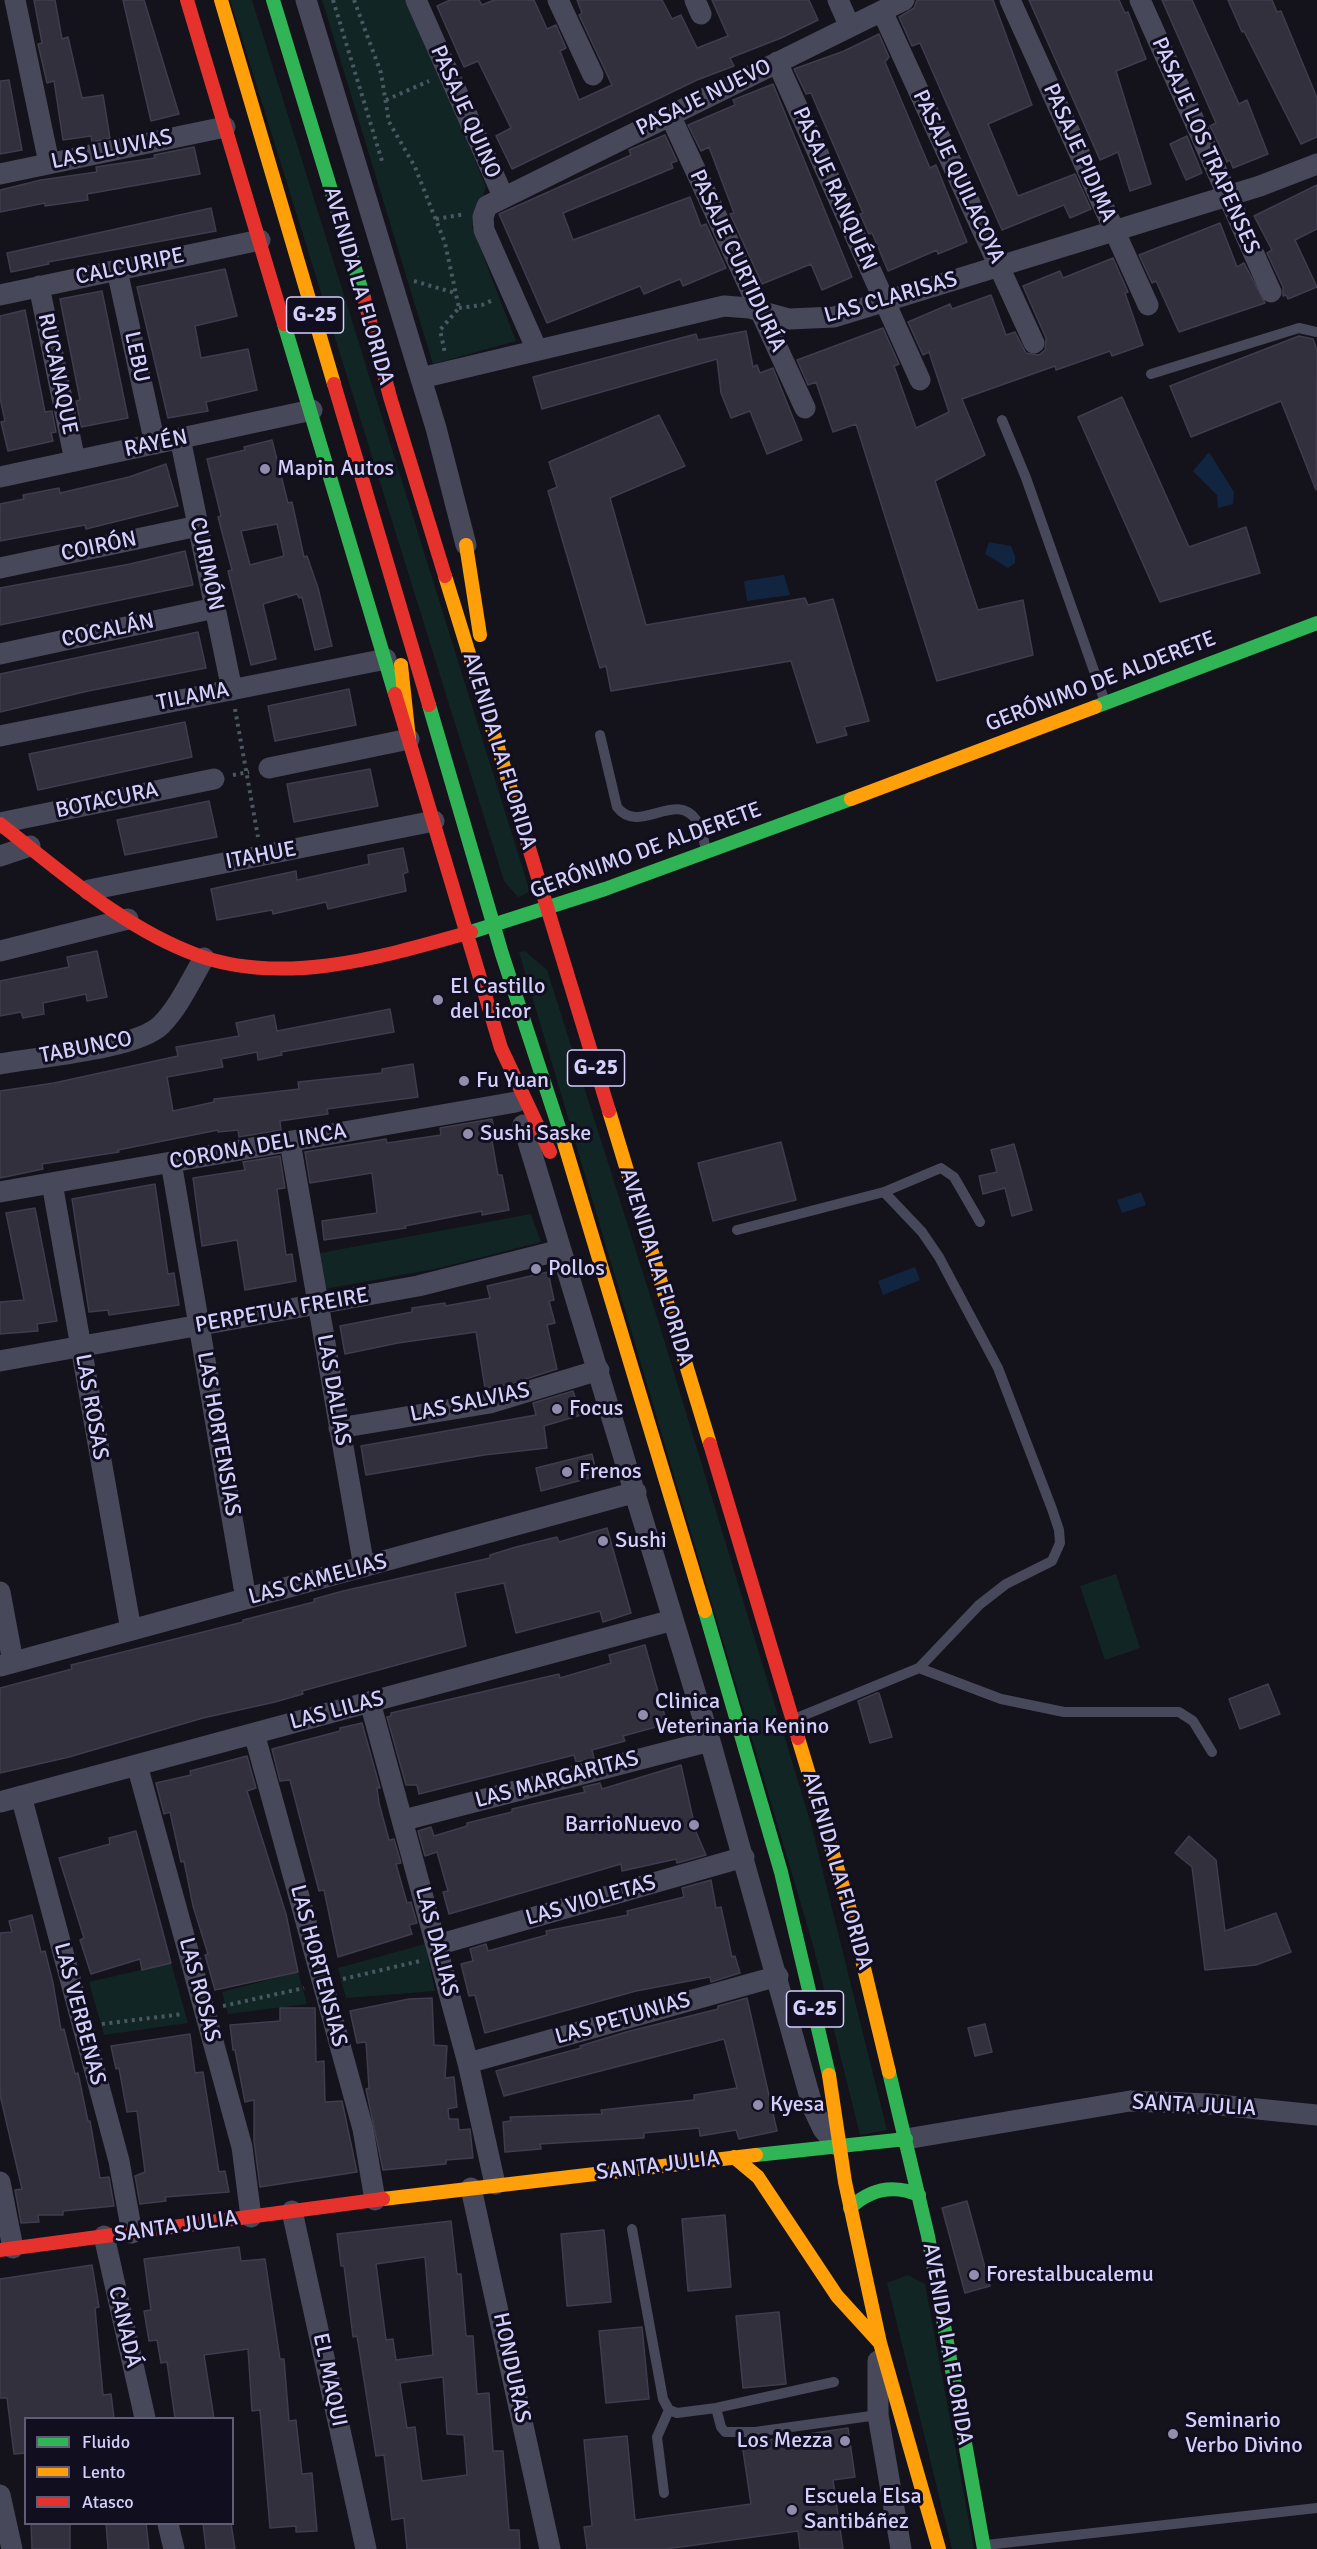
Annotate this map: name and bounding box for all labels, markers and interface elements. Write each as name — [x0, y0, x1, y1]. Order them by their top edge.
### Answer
street label: PASAJE LOS TRAPENSES — [1145, 33, 1265, 259]
street label: PASAJE QUINO — [424, 41, 506, 183]
street label: PASAJE NUEVO — [632, 54, 776, 142]
street label: PASAJE PIDIMA — [1037, 80, 1121, 226]
street label: PASAJE QUILACOYA — [906, 86, 1010, 268]
street label: PASAJE RANQUÉN — [786, 103, 882, 275]
street label: LAS LLUVIAS — [49, 124, 175, 176]
street label: PASAJE CURTIDURÍA — [683, 166, 791, 356]
street label: AVENIDA LA FLORIDA — [317, 184, 399, 388]
street label: CALCURIPE — [73, 243, 187, 291]
street label: LAS CLARISAS — [821, 266, 961, 330]
road number: G-25 — [286, 297, 344, 333]
street label: RUCANAQUE — [31, 311, 83, 437]
street label: LEBU — [118, 329, 154, 385]
street label: RAYÉN — [122, 424, 190, 464]
place label: Mapin Autos — [277, 456, 394, 482]
marker: Mapin Autos — [258, 462, 272, 476]
street label: CURIMÓN — [183, 515, 229, 613]
street label: COIRÓN — [59, 526, 139, 568]
street label: COCALÁN — [59, 608, 157, 654]
street label: GERÓNIMO DE ALDERETE — [982, 626, 1220, 738]
street label: AVENIDA LA FLORIDA — [456, 649, 542, 853]
street label: TILAMA — [155, 677, 231, 717]
street label: BOTACURA — [53, 777, 161, 825]
street label: GERÓNIMO DE ALDERETE — [527, 797, 765, 905]
street label: ITAHUE — [223, 836, 299, 876]
place label: El Castillo del Licor — [450, 974, 545, 1026]
marker: El Castillo del Licor — [431, 993, 445, 1007]
street label: TABUNCO — [38, 1026, 134, 1070]
road number: G-25 — [568, 1050, 624, 1086]
place label: Fu Yuan — [476, 1068, 549, 1094]
marker: Fu Yuan — [457, 1074, 471, 1088]
street label: CORONA DEL INCA — [167, 1118, 349, 1176]
place label: Sushi Saske — [480, 1121, 591, 1147]
marker: Sushi Saske — [461, 1127, 475, 1141]
street label: AVENIDA LA FLORIDA — [613, 1165, 699, 1369]
place label: Pollos — [548, 1256, 605, 1282]
marker: Pollos — [529, 1262, 543, 1276]
street label: PERPETUA FREIRE — [193, 1283, 371, 1339]
street label: LAS DALIAS — [310, 1332, 356, 1448]
street label: LAS HORTENSIAS — [191, 1350, 245, 1518]
street label: LAS ROSAS — [69, 1352, 113, 1462]
street label: LAS SALVIAS — [408, 1377, 532, 1429]
place label: Focus — [569, 1396, 623, 1422]
marker: Focus — [550, 1402, 564, 1416]
place label: Frenos — [579, 1459, 642, 1485]
marker: Frenos — [560, 1465, 574, 1479]
place label: Sushi — [615, 1528, 667, 1554]
marker: Sushi — [596, 1534, 610, 1548]
street label: LAS CAMELIAS — [246, 1549, 390, 1611]
street label: LAS LILAS — [287, 1686, 387, 1736]
place label: Clinica Veterinaria Kenino — [655, 1689, 829, 1741]
marker: Clinica Veterinaria Kenino — [636, 1708, 650, 1722]
street label: LAS MARGARITAS — [472, 1745, 642, 1815]
street label: AVENIDA LA FLORIDA — [796, 1769, 878, 1973]
place label: BarrioNuevo — [565, 1812, 682, 1838]
marker: BarrioNuevo — [687, 1818, 701, 1832]
street label: LAS VIOLETAS — [523, 1870, 659, 1932]
street label: LAS HORTENSIAS — [284, 1882, 352, 2050]
street label: LAS DALIAS — [409, 1884, 463, 2000]
street label: LAS ROSAS — [172, 1935, 226, 2045]
street label: LAS VERBENAS — [47, 1940, 111, 2088]
street label: LAS PETUNIAS — [552, 1987, 694, 2051]
road number: G-25 — [786, 1991, 844, 2027]
street label: SANTA JULIA — [1131, 2090, 1257, 2122]
place label: Kyesa — [770, 2092, 825, 2118]
marker: Kyesa — [751, 2098, 765, 2112]
street label: SANTA JULIA — [595, 2145, 721, 2187]
street label: SANTA JULIA — [113, 2205, 239, 2249]
street label: AVENIDA LA FLORIDA — [916, 2241, 978, 2447]
place label: Forestalbucalemu — [986, 2262, 1154, 2288]
marker: Forestalbucalemu — [967, 2268, 981, 2282]
street label: CANADÁ — [102, 2284, 146, 2370]
street label: HONDURAS — [486, 2310, 536, 2426]
street label: EL MAQUI — [306, 2331, 352, 2429]
place label: Seminario Verbo Divino — [1185, 2408, 1303, 2460]
legend — [24, 2417, 234, 2525]
marker: Seminario Verbo Divino — [1166, 2427, 1180, 2441]
place label: Los Mezza — [737, 2428, 833, 2454]
text: Fluido — [82, 2431, 130, 2453]
marker: Los Mezza — [838, 2434, 852, 2448]
text: Lento — [82, 2461, 125, 2483]
place label: Escuela Elsa Santibáñez — [804, 2484, 922, 2536]
text: Atasco — [82, 2491, 134, 2513]
marker: Escuela Elsa Santibáñez — [785, 2503, 799, 2517]

